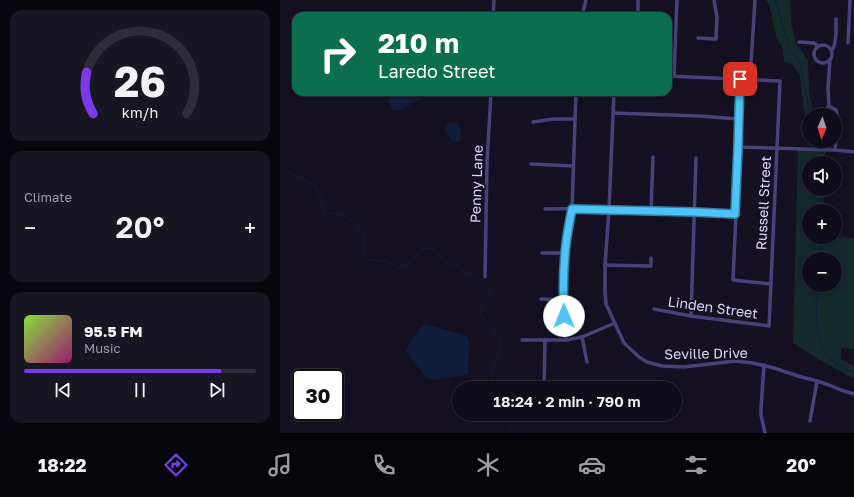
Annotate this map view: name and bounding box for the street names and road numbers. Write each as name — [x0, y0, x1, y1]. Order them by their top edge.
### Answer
street label: Penny Lane — [466, 145, 486, 223]
street label: Russell Street — [752, 155, 774, 251]
street label: Linden Street — [667, 292, 759, 322]
street label: Seville Drive — [664, 344, 748, 362]

